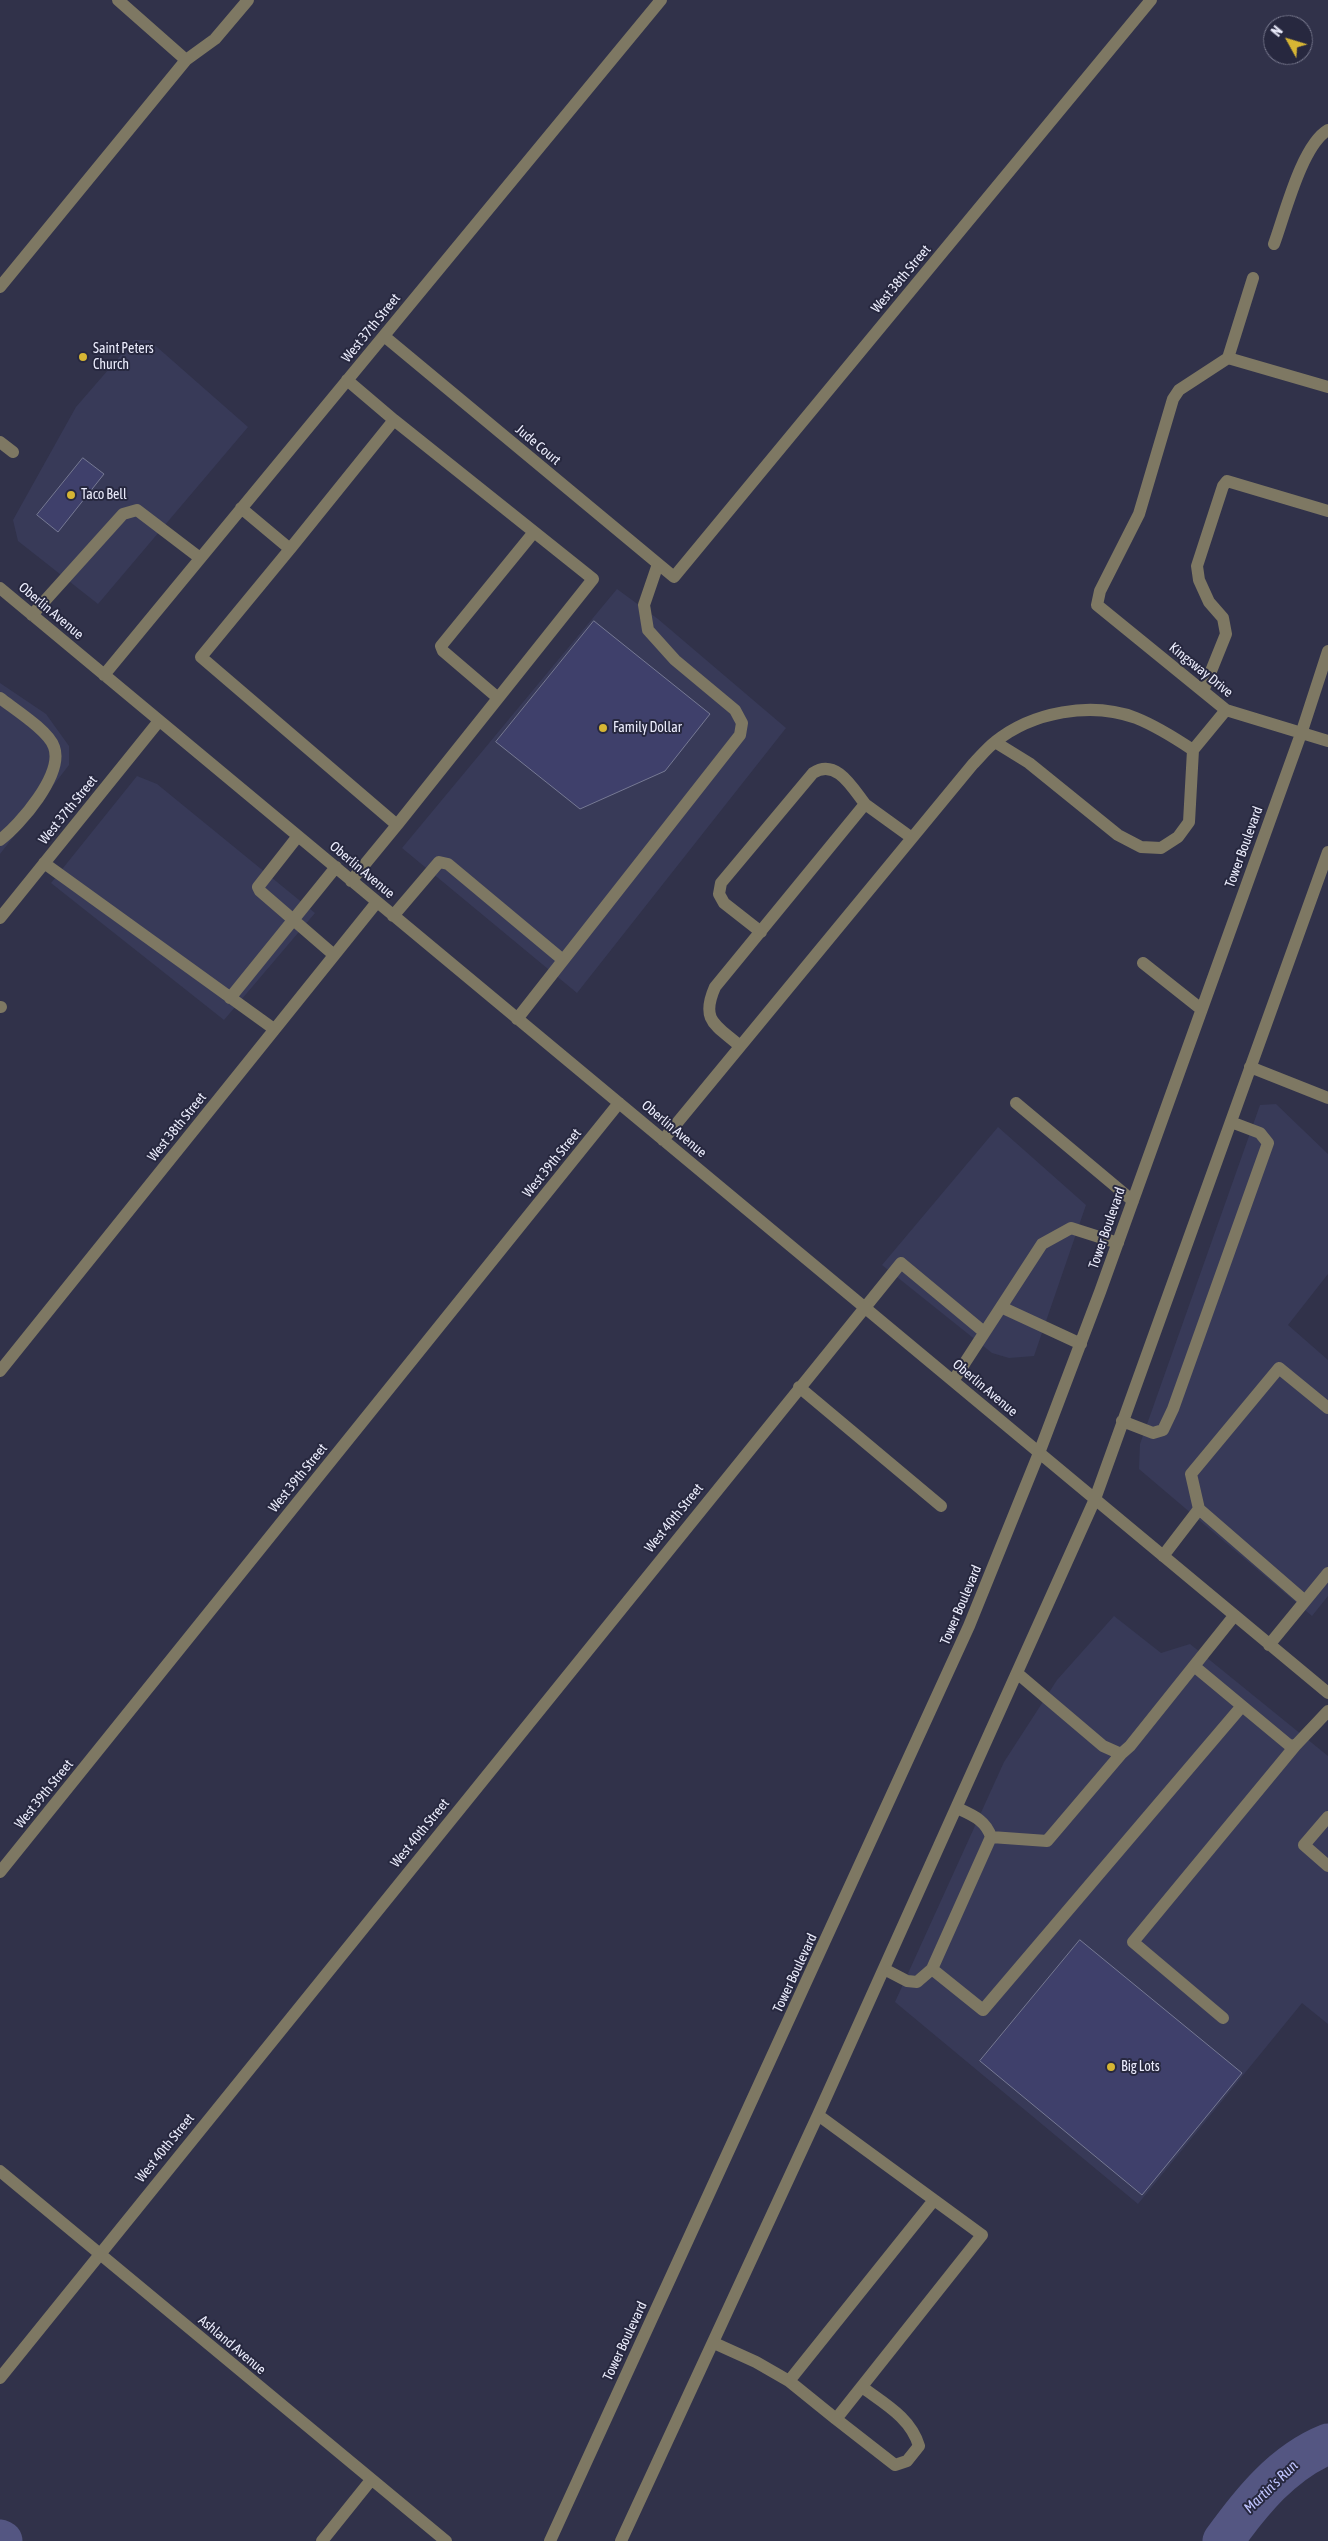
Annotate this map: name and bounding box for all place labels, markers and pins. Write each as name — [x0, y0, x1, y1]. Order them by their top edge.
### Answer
place label: Saint Peters Church — [93, 341, 154, 374]
marker: Saint Peters Church — [77, 351, 89, 363]
place label: Taco Bell — [81, 487, 127, 503]
marker: Taco Bell — [65, 489, 77, 501]
place label: Family Dollar — [613, 720, 682, 736]
marker: Family Dollar — [597, 722, 609, 734]
place label: Big Lots — [1121, 2059, 1160, 2075]
marker: Big Lots — [1105, 2061, 1117, 2073]

